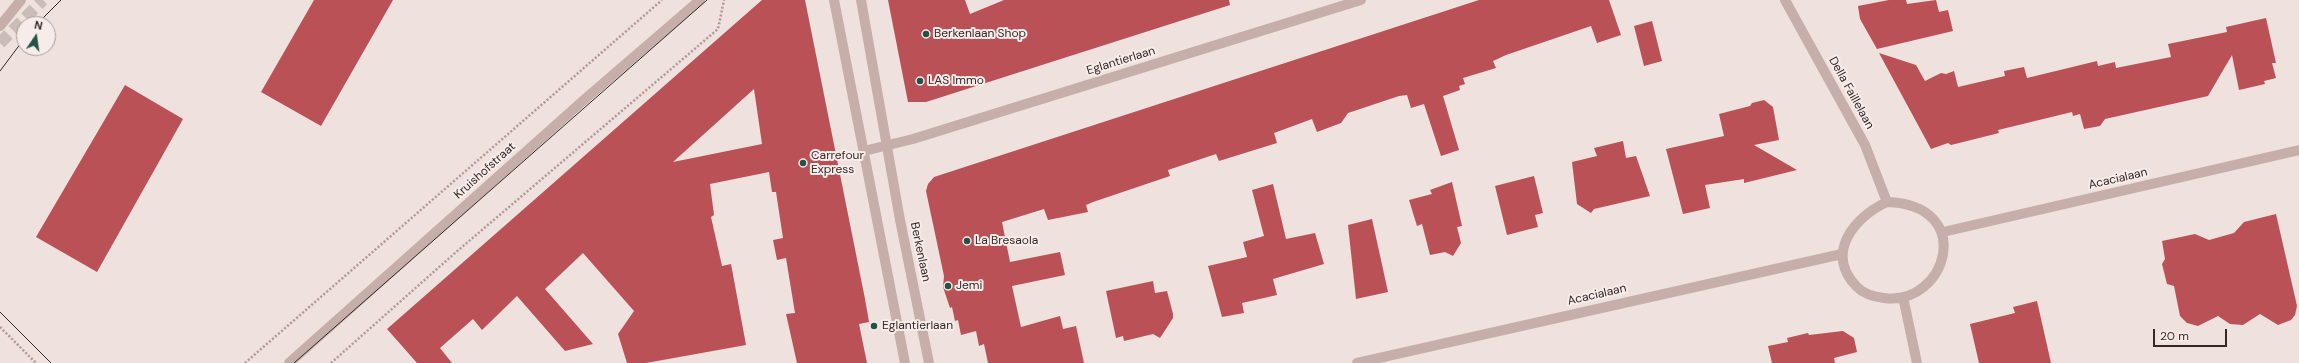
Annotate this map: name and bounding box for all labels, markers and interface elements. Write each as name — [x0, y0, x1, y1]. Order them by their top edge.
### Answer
north arrow — [16, 16, 56, 56]
text: N — [33, 18, 44, 33]
place label: Berkenlaan Shop — [934, 27, 1026, 41]
marker: Berkenlaan Shop — [921, 29, 931, 39]
street label: Eglantierlaan — [1085, 44, 1157, 78]
street label: Della Faillelaan — [1825, 54, 1877, 132]
place label: LAS Immo — [928, 74, 984, 88]
marker: LAS Immo — [915, 76, 925, 86]
street label: Kruishofstraat — [451, 140, 519, 202]
place label: Carrefour Express — [811, 149, 864, 177]
marker: Carrefour Express — [798, 158, 808, 168]
street label: Acacialaan — [2087, 165, 2149, 193]
street label: Berkenlaan — [907, 221, 933, 283]
place label: La Bresaola — [975, 234, 1038, 248]
marker: La Bresaola — [962, 236, 972, 246]
place label: Jemi — [956, 279, 982, 293]
marker: Jemi — [943, 281, 953, 291]
street label: Acacialaan — [1566, 281, 1628, 309]
place label: Eglantierlaan — [882, 319, 953, 333]
marker: Eglantierlaan — [869, 321, 879, 331]
scale bar — [2155, 321, 2229, 347]
text: 20 m — [2160, 328, 2189, 344]

